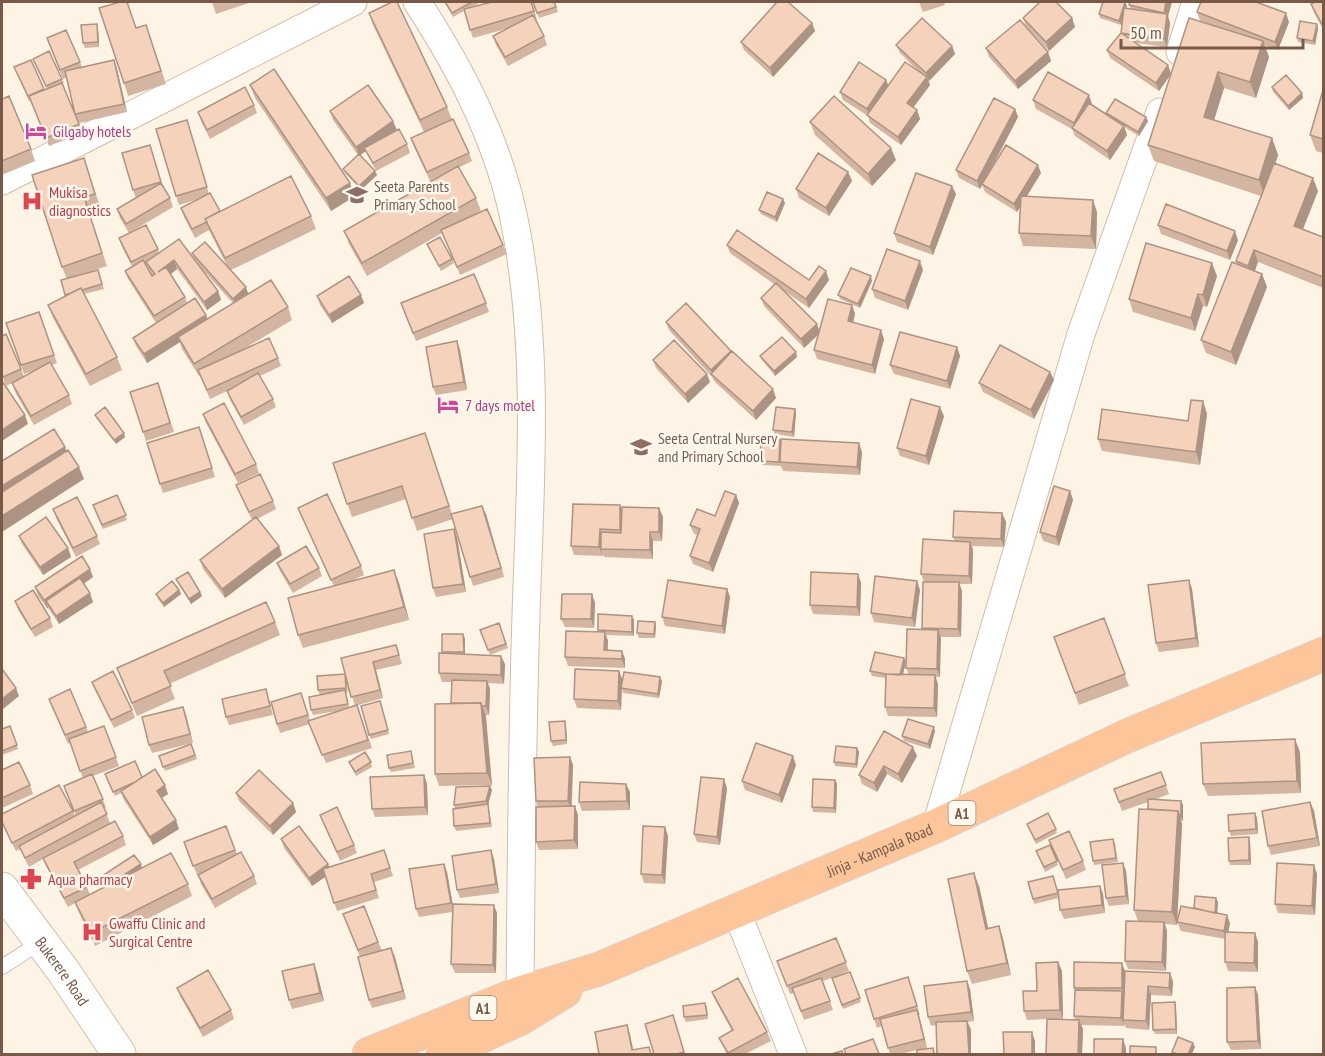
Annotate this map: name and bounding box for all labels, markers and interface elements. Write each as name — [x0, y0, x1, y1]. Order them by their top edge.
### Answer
scale bar — [1121, 12, 1302, 50]
text: 50 m — [1130, 21, 1162, 44]
hotel icon: Gilgaby hotels — [24, 119, 48, 143]
place label: Gilgaby hotels — [53, 121, 131, 141]
place label: Seeta Parents Primary School — [374, 176, 456, 214]
place label: Mukisa diagnostics — [49, 182, 111, 220]
school or university icon: Seeta Parents Primary School — [345, 183, 369, 207]
hospital icon: Mukisa diagnostics — [20, 189, 44, 213]
hotel icon: 7 days motel — [436, 393, 460, 417]
place label: 7 days motel — [465, 395, 535, 415]
place label: Seeta Central Nursery and Primary School — [658, 428, 777, 466]
school or university icon: Seeta Central Nursery and Primary School — [629, 435, 653, 459]
road number: A1 — [948, 801, 976, 825]
street label: Jinja - Kampala Road — [822, 819, 935, 882]
pharmacy icon: Aqua pharmacy — [19, 867, 43, 891]
place label: Aqua pharmacy — [48, 869, 132, 889]
place label: Gwaffu Clinic and Surgical Centre — [109, 913, 206, 951]
hospital icon: Gwaffu Clinic and Surgical Centre — [80, 920, 104, 944]
street label: Bukerere Road — [31, 933, 94, 1009]
road number: A1 — [470, 996, 496, 1020]

